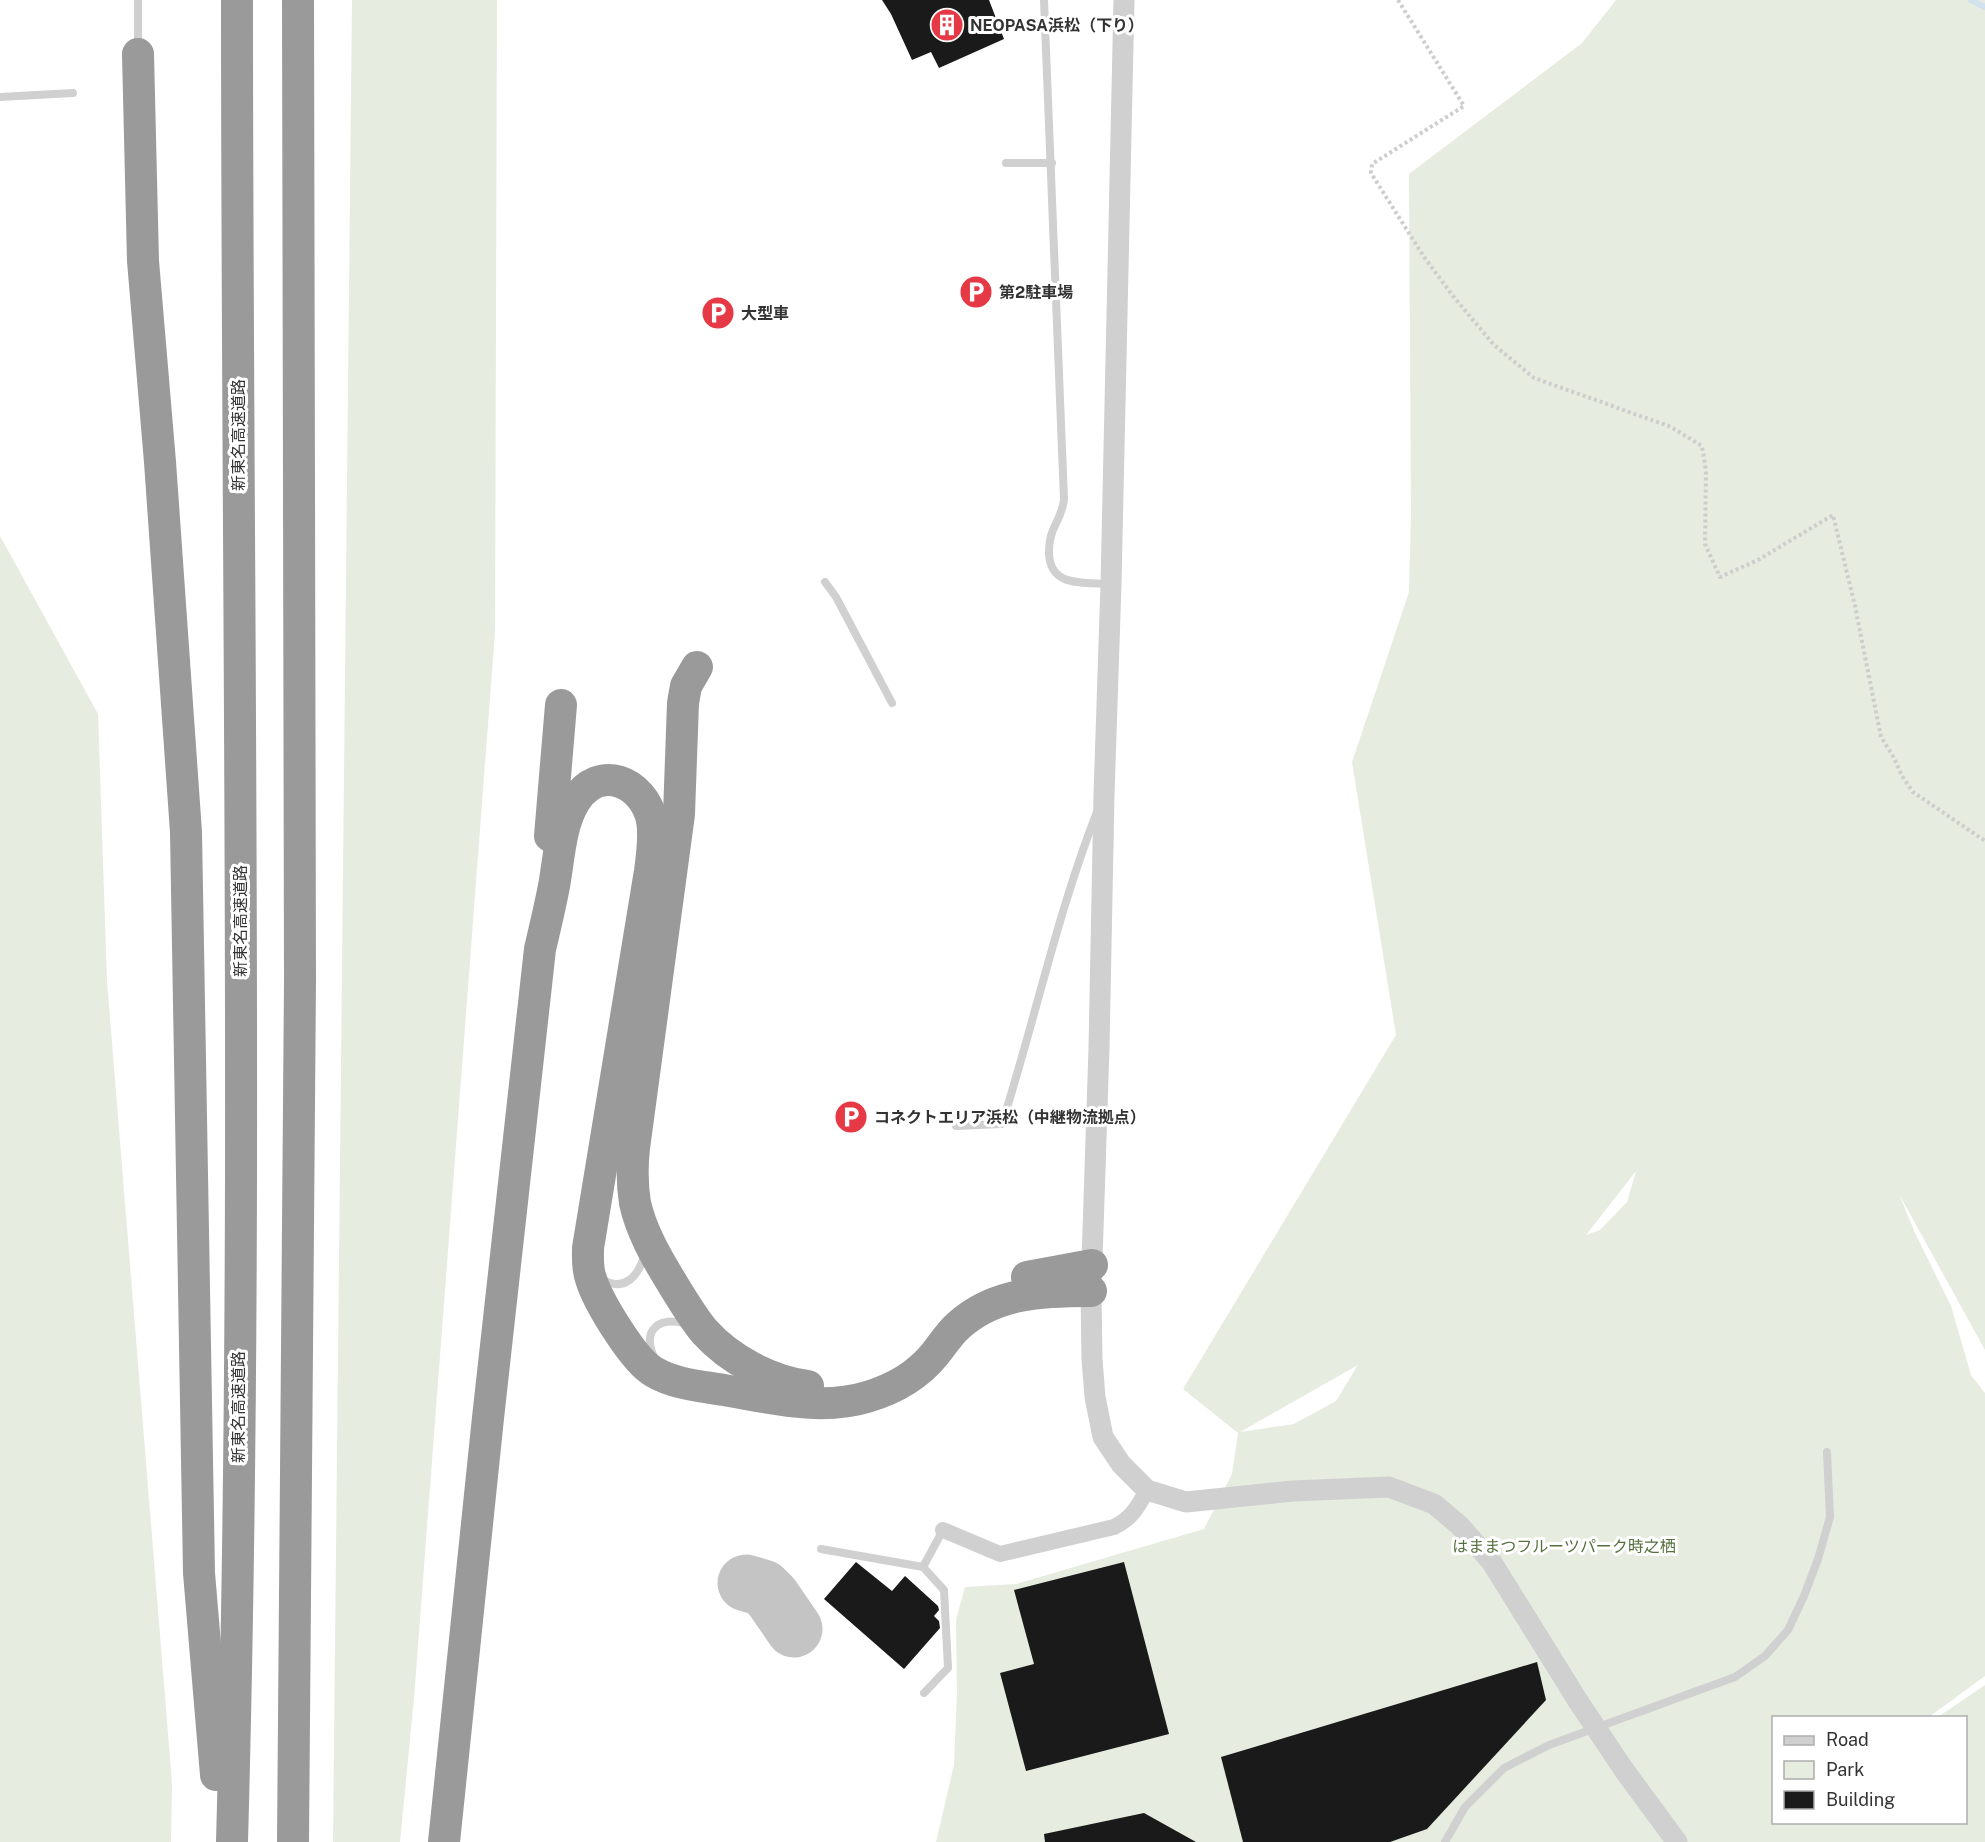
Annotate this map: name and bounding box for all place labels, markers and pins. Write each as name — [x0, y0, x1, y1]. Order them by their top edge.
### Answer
building icon: NEOPASA浜松（下り） — [929, 7, 965, 43]
place label: NEOPASA浜松（下り） — [970, 16, 1144, 35]
parking icon: 第2駐車場 — [958, 274, 994, 310]
place label: 第2駐車場 — [999, 283, 1073, 302]
parking icon: 大型車 — [700, 295, 736, 331]
place label: 大型車 — [741, 304, 789, 323]
parking icon: コネクトエリア浜松（中継物流拠点） — [833, 1099, 869, 1135]
place label: コネクトエリア浜松（中継物流拠点） — [874, 1108, 1146, 1127]

